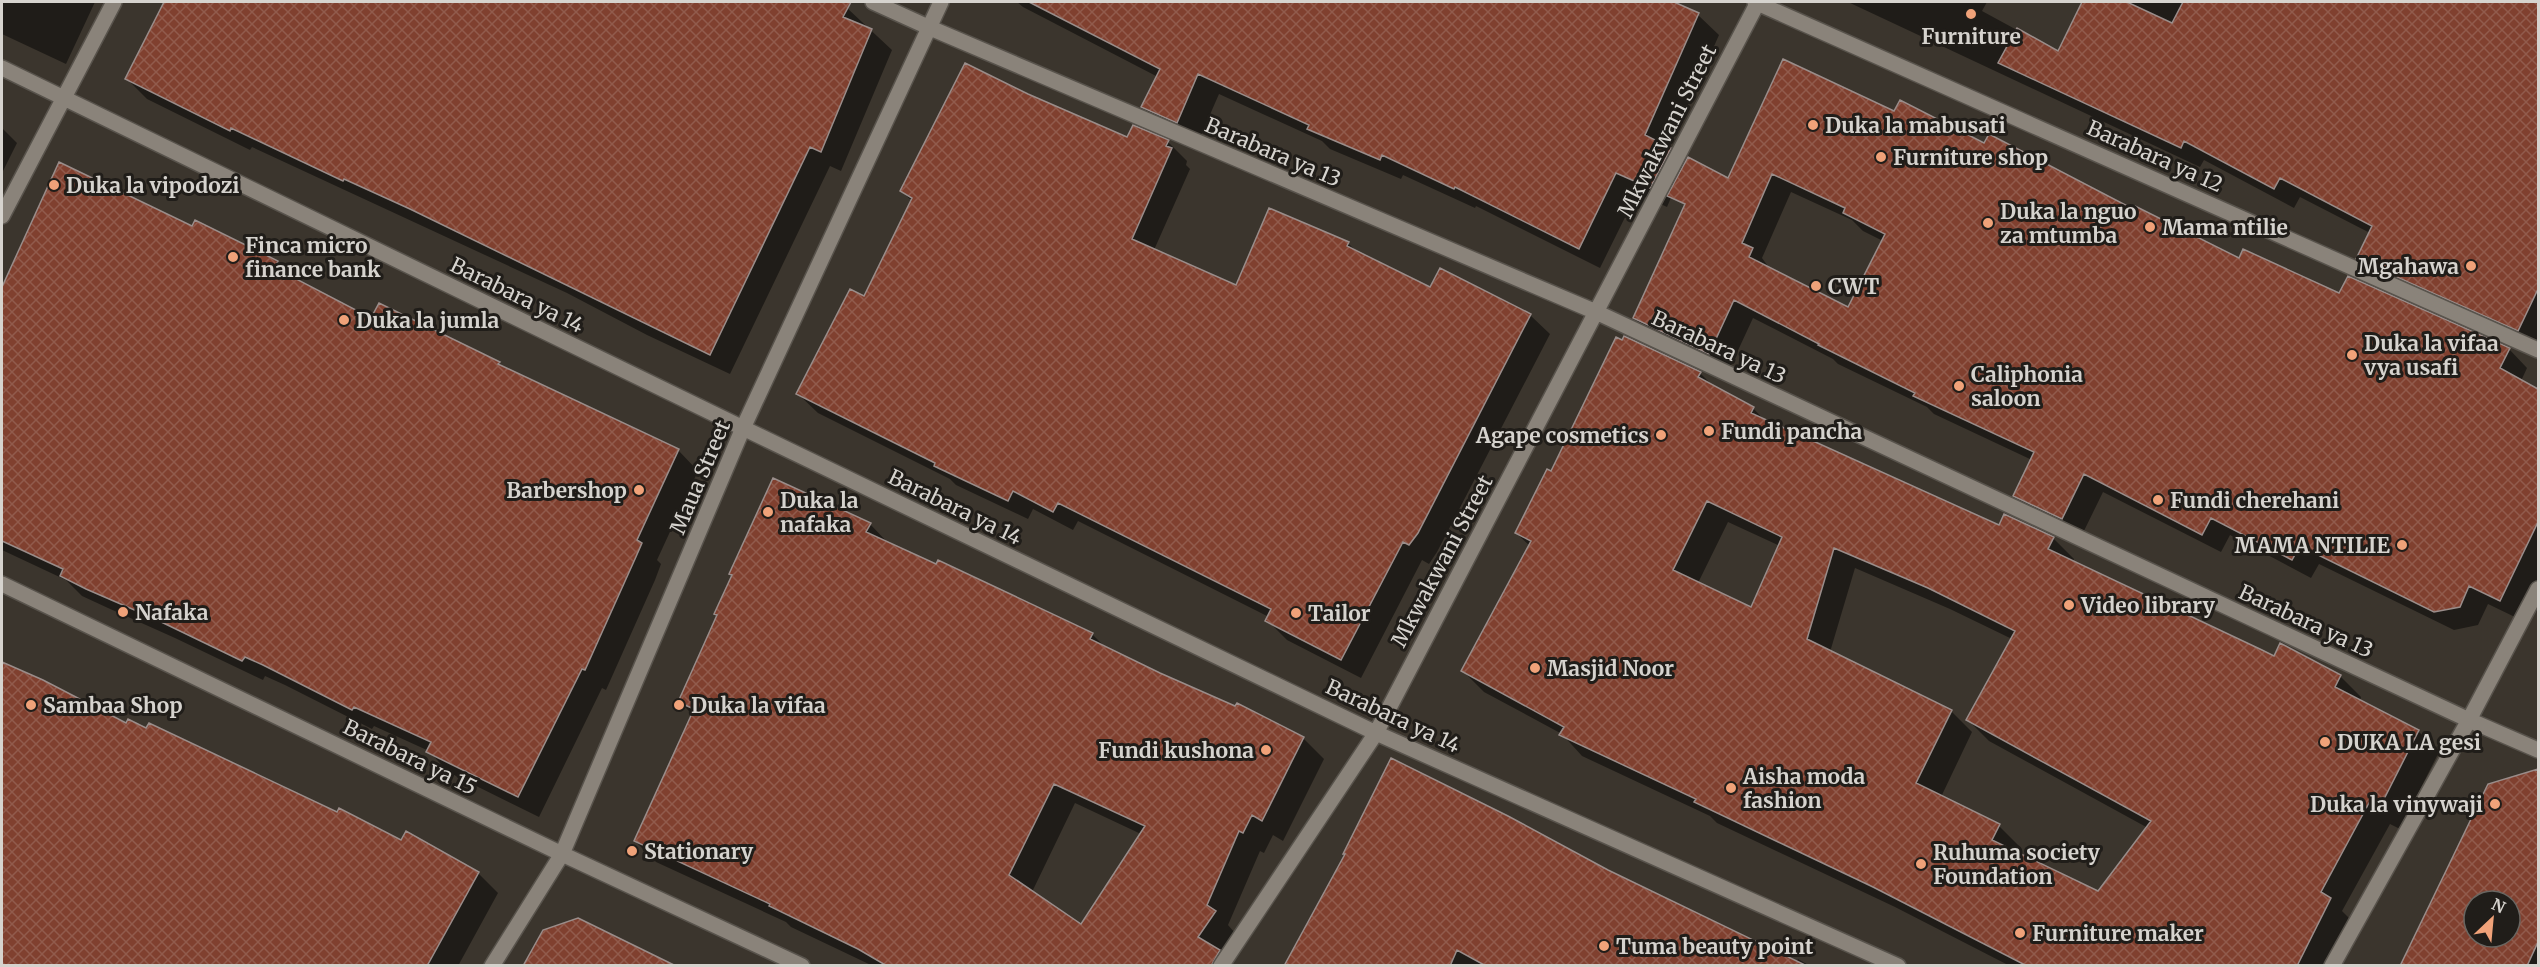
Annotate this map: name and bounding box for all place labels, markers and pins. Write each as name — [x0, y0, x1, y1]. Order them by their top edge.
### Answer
marker: Furniture — [1964, 7, 1978, 21]
place label: Furniture — [1921, 23, 2021, 50]
place label: Duka la mabusati — [1825, 112, 2006, 139]
marker: Duka la mabusati — [1806, 118, 1820, 132]
place label: Furniture shop — [1893, 144, 2048, 171]
marker: Furniture shop — [1874, 150, 1888, 164]
place label: Duka la vipodozi — [66, 172, 239, 199]
marker: Duka la vipodozi — [47, 178, 61, 192]
place label: Duka la nguo za mtumba — [2000, 198, 2137, 249]
place label: Mama ntilie — [2162, 214, 2288, 241]
marker: Duka la nguo za mtumba — [1981, 216, 1995, 230]
marker: Mama ntilie — [2143, 220, 2157, 234]
place label: Finca micro finance bank — [245, 232, 381, 283]
marker: Finca micro finance bank — [226, 250, 240, 264]
place label: Mgahawa — [2358, 253, 2459, 280]
marker: Mgahawa — [2464, 259, 2478, 273]
place label: CWT — [1828, 273, 1879, 300]
marker: CWT — [1809, 279, 1823, 293]
place label: Duka la jumla — [356, 307, 500, 334]
marker: Duka la jumla — [337, 313, 351, 327]
place label: Duka la vifaa vya usafi — [2363, 330, 2499, 381]
marker: Duka la vifaa vya usafi — [2345, 348, 2359, 362]
place label: Caliphonia saloon — [1971, 361, 2083, 412]
marker: Caliphonia saloon — [1952, 379, 1966, 393]
place label: Fundi pancha — [1721, 418, 1863, 445]
place label: Agape cosmetics — [1475, 422, 1649, 449]
marker: Fundi pancha — [1702, 424, 1716, 438]
marker: Agape cosmetics — [1654, 428, 1668, 442]
place label: Barbershop — [506, 477, 627, 504]
marker: Barbershop — [632, 483, 646, 497]
place label: Duka la nafaka — [780, 487, 859, 538]
place label: Fundi cherehani — [2170, 487, 2339, 514]
marker: Fundi cherehani — [2151, 493, 2165, 507]
marker: Duka la nafaka — [761, 505, 775, 519]
place label: MAMA NTILIE — [2235, 532, 2390, 559]
marker: MAMA NTILIE — [2395, 538, 2409, 552]
place label: Video library — [2080, 592, 2216, 619]
marker: Video library — [2062, 598, 2076, 612]
place label: Nafaka — [135, 599, 209, 626]
place label: Tailor — [1308, 600, 1371, 627]
marker: Nafaka — [116, 605, 130, 619]
marker: Tailor — [1289, 606, 1303, 620]
place label: Masjid Noor — [1547, 655, 1674, 682]
marker: Masjid Noor — [1528, 661, 1542, 675]
place label: Sambaa Shop — [43, 692, 183, 719]
place label: Duka la vifaa — [691, 692, 826, 719]
marker: Sambaa Shop — [24, 698, 38, 712]
marker: Duka la vifaa — [672, 698, 686, 712]
place label: DUKA LA gesi — [2337, 729, 2481, 756]
marker: DUKA LA gesi — [2318, 735, 2332, 749]
place label: Fundi kushona — [1098, 737, 1254, 764]
marker: Fundi kushona — [1259, 743, 1273, 757]
place label: Aisha moda fashion — [1742, 763, 1866, 814]
marker: Aisha moda fashion — [1724, 781, 1738, 795]
place label: Duka la vinywaji — [2310, 791, 2483, 818]
marker: Duka la vinywaji — [2488, 797, 2502, 811]
place label: Stationary — [644, 838, 754, 865]
place label: Ruhuma society Foundation — [1933, 839, 2101, 890]
marker: Stationary — [625, 844, 639, 858]
marker: Ruhuma society Foundation — [1914, 857, 1928, 871]
place label: Furniture maker — [2032, 920, 2204, 947]
marker: Furniture maker — [2013, 926, 2027, 940]
place label: Tuma beauty point — [1616, 933, 1814, 960]
marker: Tuma beauty point — [1597, 939, 1611, 953]

